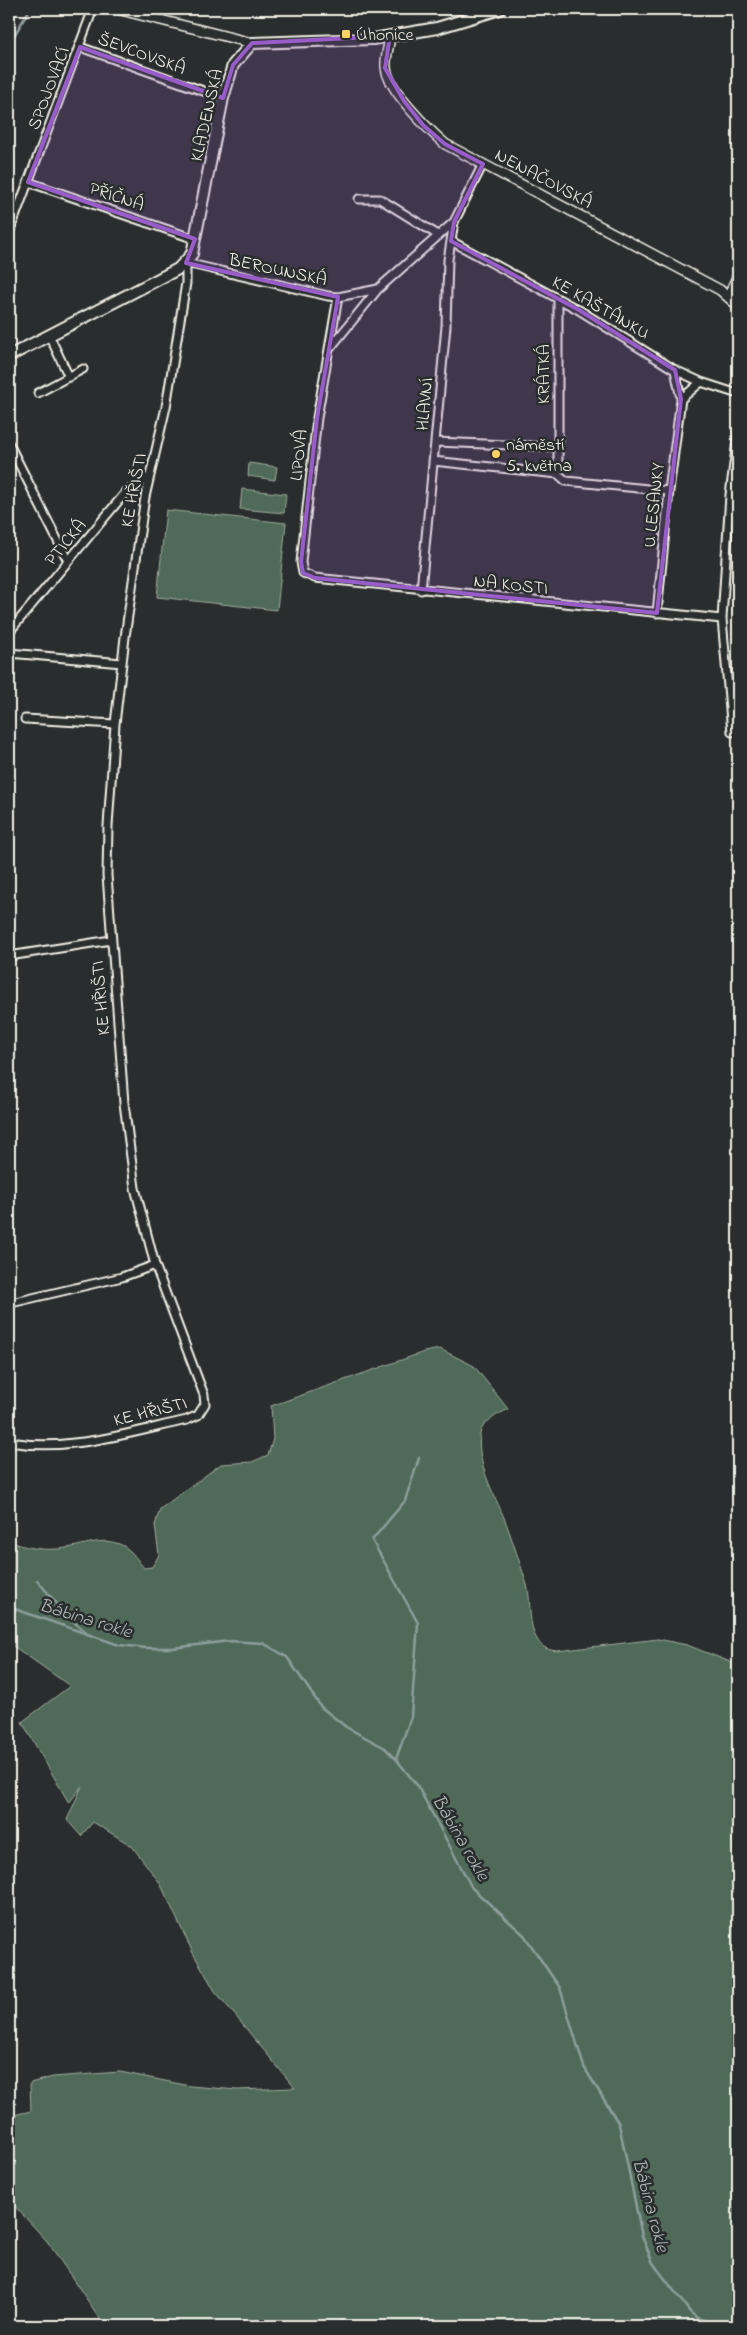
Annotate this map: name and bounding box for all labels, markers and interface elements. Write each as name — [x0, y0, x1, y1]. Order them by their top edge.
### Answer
place label: Úhonice — [356, 23, 414, 49]
street label: ŠEVCOVSKÁ — [94, 27, 189, 83]
marker: Úhonice — [340, 28, 352, 40]
street label: SPOJOVACÍ — [22, 43, 78, 134]
street label: KLADENSKÁ — [185, 67, 231, 164]
street label: NENAČOVSKÁ — [490, 143, 597, 216]
street label: PŘÍČNÁ — [85, 176, 147, 219]
street label: BEROUNSKÁ — [225, 248, 329, 294]
street label: KE KAŠTÁNKU — [546, 270, 654, 347]
street label: KRÁTKÁ — [532, 344, 558, 404]
street label: HLAVNÍ — [411, 377, 441, 432]
street label: LIPOVÁ — [284, 428, 316, 482]
place label: náměstí 5. května — [506, 433, 572, 480]
marker: náměstí 5. května — [490, 448, 502, 460]
street label: KE HŘIŠTI — [115, 451, 155, 530]
street label: U LESANKY — [638, 461, 672, 549]
street label: PTICKÁ — [39, 514, 94, 572]
street label: NA KOSTI — [472, 569, 549, 603]
street label: KE HŘIŠTI — [86, 959, 118, 1036]
street label: KE HŘIŠTI — [111, 1391, 190, 1435]
water label: Bábina rokle — [36, 1593, 136, 1647]
water label: Bábina rokle — [424, 1790, 496, 1888]
water label: Bábina rokle — [624, 2156, 675, 2257]

